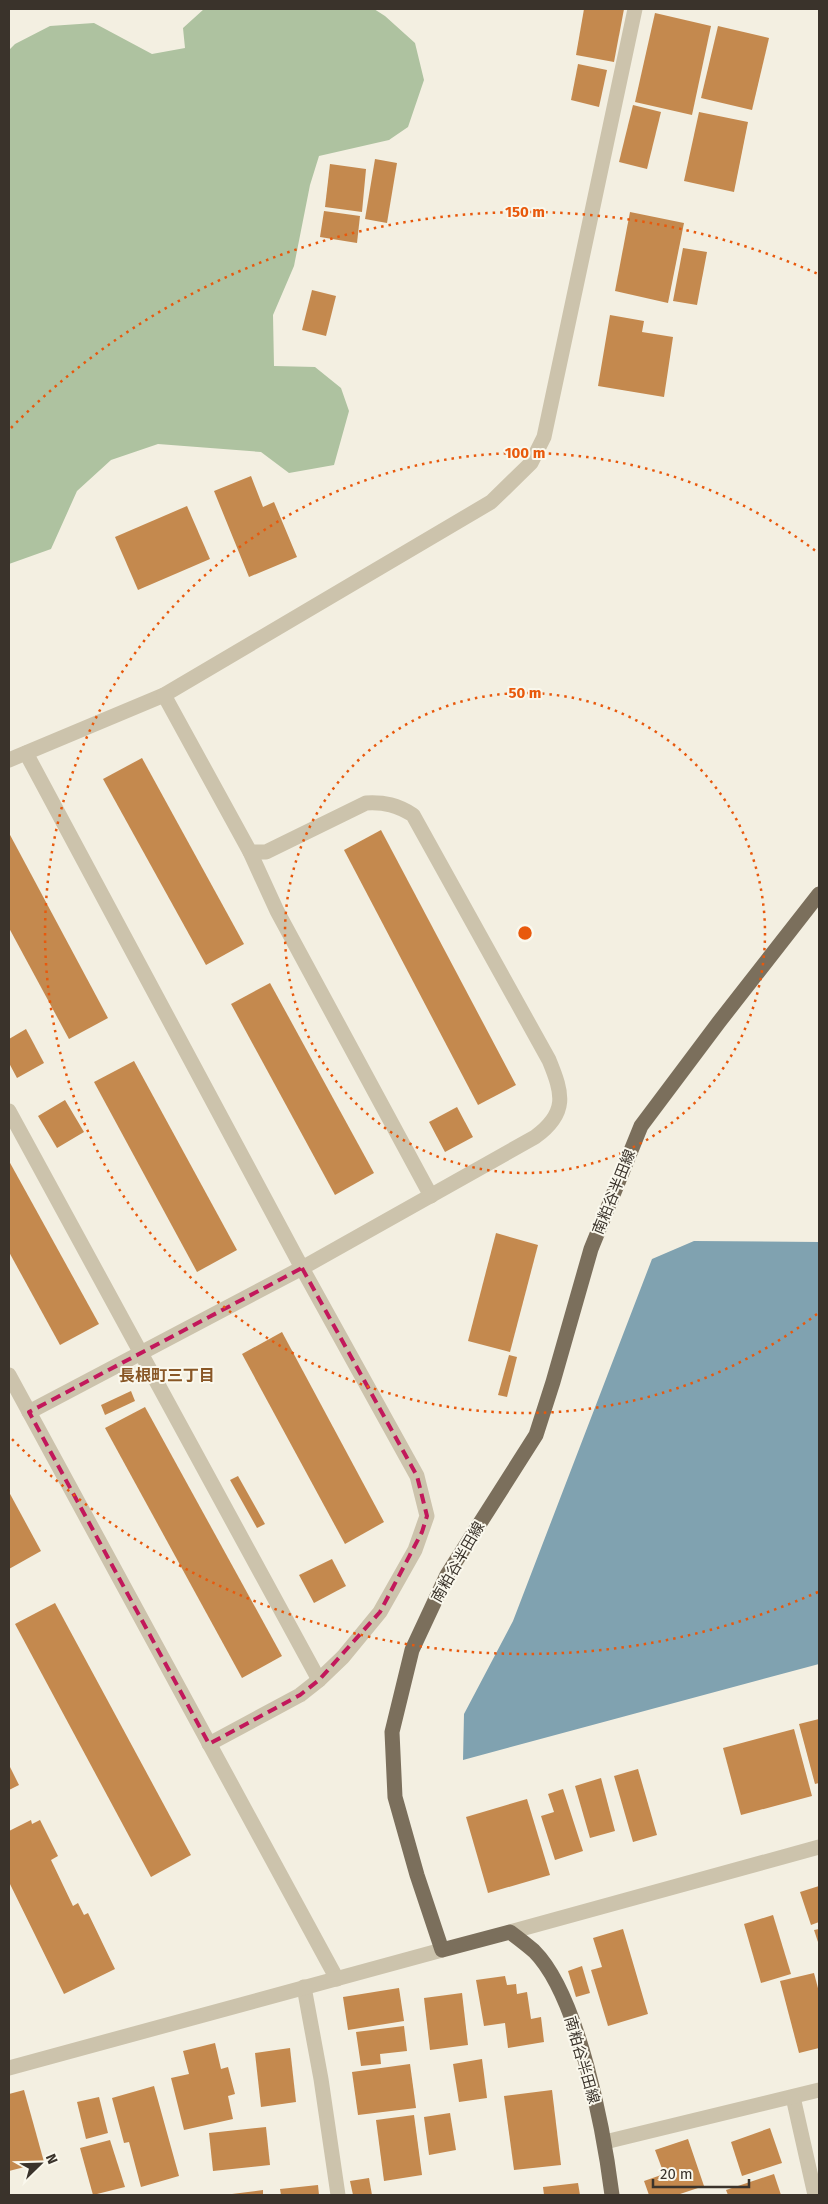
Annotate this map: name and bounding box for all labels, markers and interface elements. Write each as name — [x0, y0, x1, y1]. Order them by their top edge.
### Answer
text: 150 m — [505, 203, 545, 221]
text: 100 m — [505, 444, 545, 462]
text: 50 m — [508, 684, 542, 702]
centre of rings — [516, 924, 534, 942]
street label: 南粕谷半田線 — [589, 1147, 639, 1237]
district label: 長根町三丁目 — [119, 1366, 215, 1385]
street label: 南粕谷半田線 — [428, 1519, 488, 1605]
street label: 南粕谷半田線 — [561, 2014, 603, 2106]
north arrow — [15, 2139, 65, 2189]
text: N — [42, 2152, 61, 2167]
scale bar — [653, 2156, 749, 2188]
text: 20 m — [660, 2165, 693, 2183]

